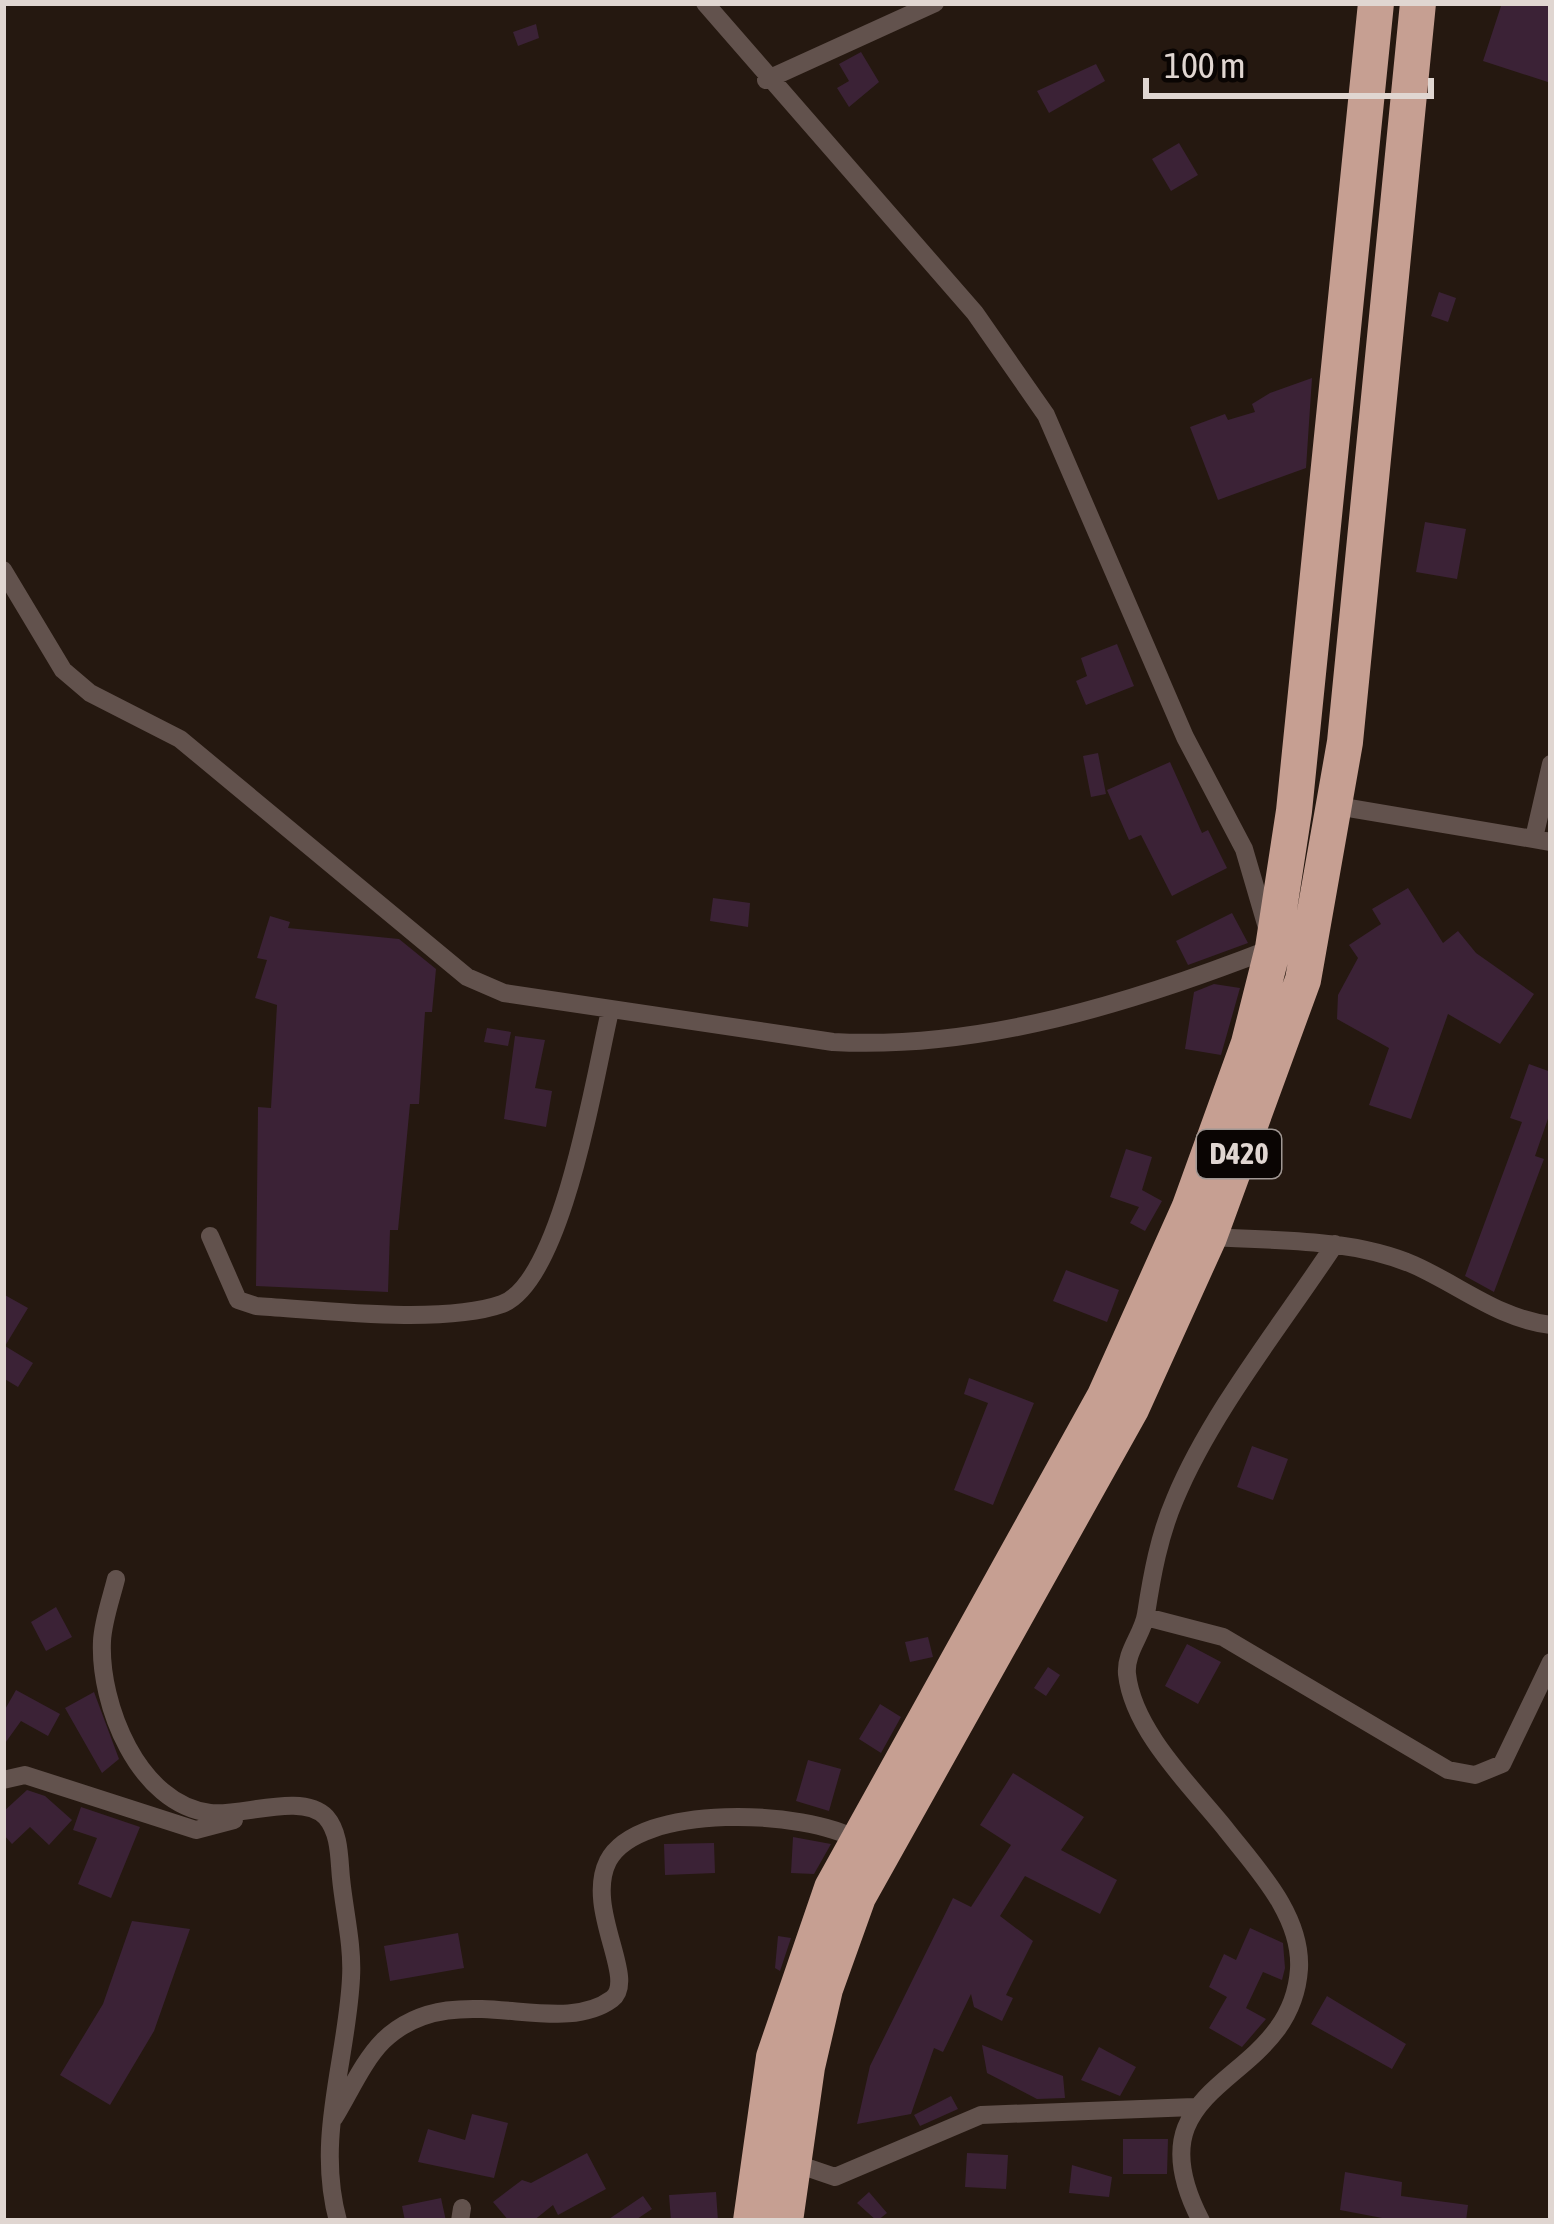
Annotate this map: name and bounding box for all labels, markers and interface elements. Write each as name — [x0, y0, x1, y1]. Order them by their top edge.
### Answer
scale bar — [1146, 24, 1431, 98]
text: 100 m — [1164, 44, 1246, 86]
road number: D420 — [1197, 1130, 1281, 1178]

